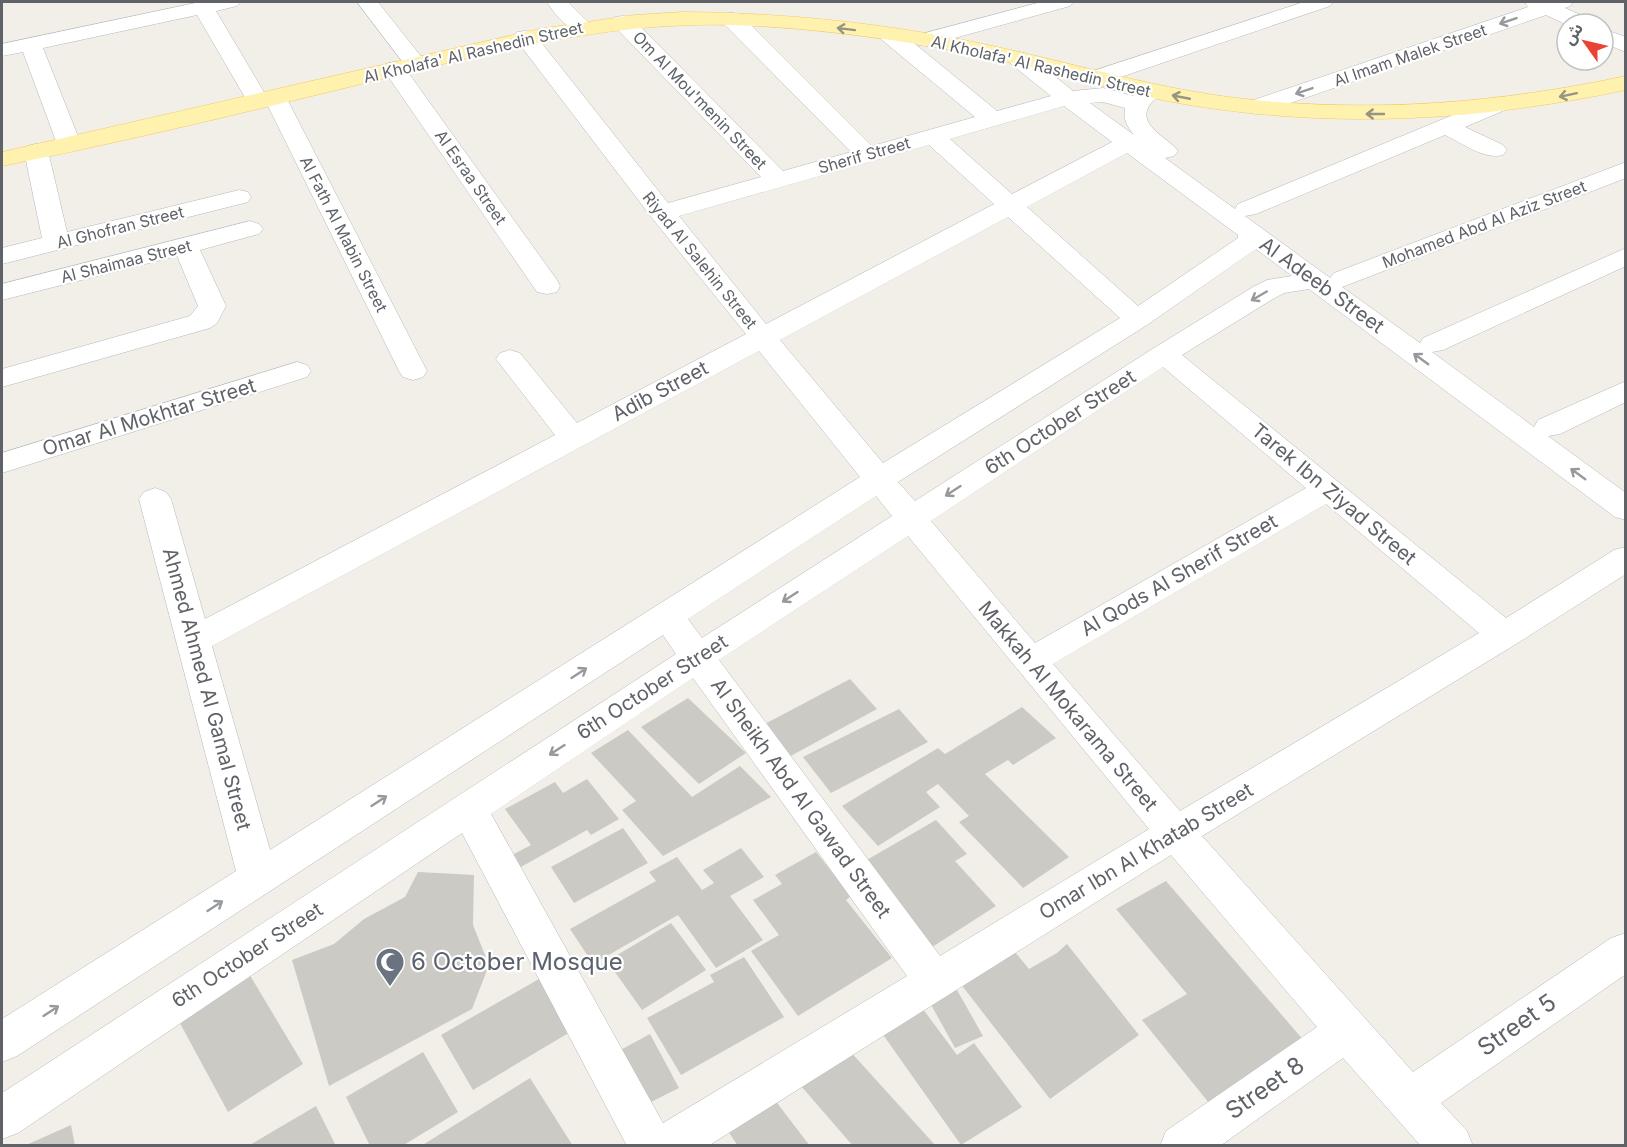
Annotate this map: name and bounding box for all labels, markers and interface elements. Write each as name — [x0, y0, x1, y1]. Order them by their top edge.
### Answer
north arrow — [1555, 12, 1615, 72]
one-way arrow — [1499, 16, 1518, 27]
street label: Al Kholafa' Al Rashedin Street — [361, 17, 585, 87]
street label: Al Imam Malek Street — [1331, 19, 1489, 91]
text: ش — [1558, 19, 1587, 48]
one-way arrow — [836, 24, 856, 35]
street label: Om Al Mou'menin Street — [629, 27, 771, 173]
street label: Al Kholafa' Al Rashedin Street — [929, 31, 1153, 101]
one-way arrow — [1295, 86, 1314, 97]
one-way arrow — [1559, 90, 1579, 101]
one-way arrow — [1171, 91, 1191, 102]
one-way arrow — [1365, 108, 1385, 120]
street label: Al Esraa Street — [431, 126, 511, 228]
street label: Sherif Street — [816, 132, 912, 178]
street label: Al Fath Al Mabin Street — [296, 153, 392, 315]
street label: Mohamed Abd Al Aziz Street — [1379, 176, 1589, 272]
street label: Riyad Al Salehin Street — [639, 187, 761, 333]
street label: Al Ghofran Street — [54, 202, 186, 252]
street label: Al Adeeb Street — [1255, 232, 1389, 338]
street label: Al Shaimaa Street — [59, 235, 193, 287]
one-way arrow — [1251, 290, 1268, 302]
one-way arrow — [1414, 352, 1430, 365]
street label: Adib Street — [608, 355, 712, 426]
street label: 6th October Street — [980, 364, 1140, 480]
street label: Omar Al Mokhtar Street — [39, 373, 259, 461]
street label: Tarek Ibn Ziyad Street — [1247, 418, 1421, 570]
one-way arrow — [1571, 468, 1587, 481]
one-way arrow — [945, 484, 962, 497]
street label: Al Qods Al Sherif Street — [1077, 509, 1282, 641]
street label: Ahmed Ahmed Al Gamal Street — [158, 545, 256, 833]
one-way arrow — [782, 591, 799, 603]
street label: Makkah Al Mokarama Street — [973, 596, 1163, 816]
street label: 6th October Street — [572, 629, 732, 745]
one-way arrow — [570, 666, 587, 678]
street label: Al Sheikh Abd Al Gawad Street — [706, 674, 896, 923]
one-way arrow — [549, 744, 565, 756]
street label: Omar Ibn Al Khatab Street — [1035, 777, 1258, 924]
one-way arrow — [371, 795, 387, 807]
street label: 6th October Street — [167, 897, 327, 1013]
one-way arrow — [206, 899, 223, 911]
mosque icon: 6 October Mosque — [374, 946, 406, 988]
place label: 6 October Mosque — [411, 947, 623, 976]
street label: Street 5 — [1472, 987, 1562, 1062]
one-way arrow — [42, 1005, 59, 1017]
street label: Street 8 — [1220, 1050, 1310, 1125]

